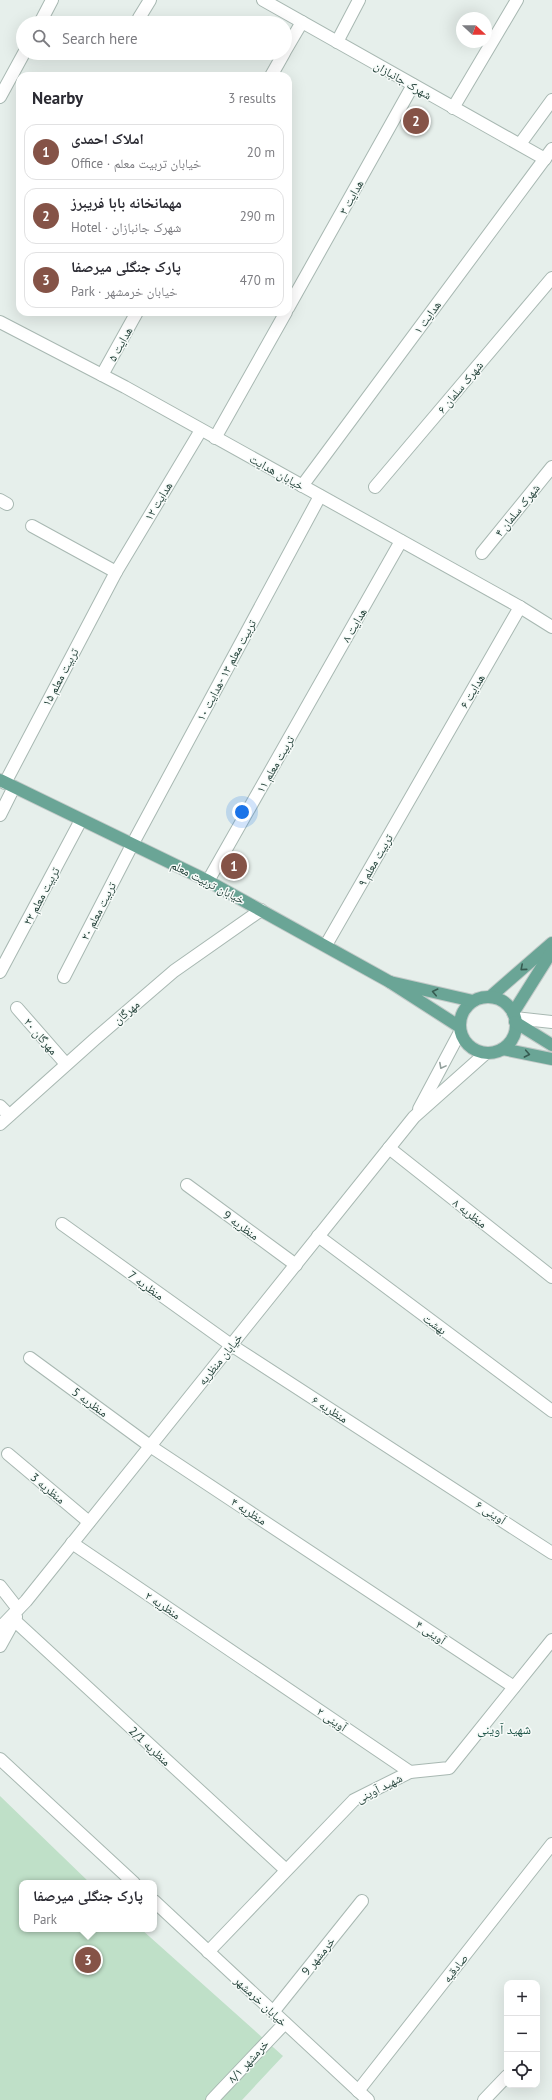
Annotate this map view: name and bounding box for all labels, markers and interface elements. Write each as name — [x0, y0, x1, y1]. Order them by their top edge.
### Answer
north arrow — [456, 12, 492, 48]
search box — [16, 16, 292, 60]
icon: search — [30, 27, 52, 49]
text: Search here — [62, 29, 138, 48]
street label: شهرک جانبازان — [371, 57, 435, 103]
text: Nearby — [32, 87, 83, 109]
text: 3 results — [228, 90, 276, 107]
pin: 2 — [403, 106, 429, 136]
text: املاک احمدی — [71, 129, 144, 148]
text: 1 — [42, 144, 50, 161]
text: 20 m — [247, 144, 275, 161]
text: Office · خیابان تربیت معلم — [71, 155, 201, 172]
street label: هدایت ۳ — [335, 177, 367, 217]
text: مهمانخانه بابا فریبرز — [71, 193, 182, 212]
text: 2 — [42, 208, 50, 225]
text: 290 m — [240, 208, 275, 225]
text: Hotel · شهرک جانبازان — [71, 219, 181, 236]
text: پارک جنگلی میرصفا — [71, 257, 181, 276]
text: 3 — [42, 272, 50, 289]
text: 470 m — [240, 272, 275, 289]
text: Park · خیابان خرمشهر — [71, 283, 177, 300]
street label: هدایت ۱ — [410, 298, 444, 337]
street label: هدایت ۵ — [104, 324, 136, 364]
street label: شهرک سلمان ۶ — [434, 358, 486, 416]
street label: خیابان هدایت — [247, 451, 307, 494]
street label: هدایت ۱۲ — [141, 479, 176, 523]
street label: شهرک سلمان ۴ — [491, 480, 543, 539]
street label: هدایت ۸ — [338, 605, 370, 645]
street label: تربیت معلم ۱۳ -هدایت ۱۰ — [193, 616, 260, 724]
street label: تربیت معلم ۱۵ — [39, 645, 83, 709]
street label: هدایت ۶ — [456, 671, 488, 711]
street label: تربیت معلم ۱۱ — [253, 732, 298, 796]
your location — [232, 802, 252, 822]
street label: تربیت معلم ۹ — [354, 831, 397, 889]
pin: 1 — [221, 851, 247, 881]
street label: خیابان تربیت معلم — [168, 857, 248, 908]
street label: تربیت معلم ۲۲ — [20, 864, 64, 928]
street label: تربیت معلم ۲۰ — [77, 879, 120, 943]
one-way arrow — [520, 964, 527, 971]
one-way arrow — [432, 989, 438, 997]
street label: مهرگان — [110, 997, 142, 1027]
street label: مهرگان ۲۰ — [21, 1014, 61, 1058]
one-way arrow — [524, 1049, 530, 1058]
one-way arrow — [439, 1062, 446, 1069]
street label: منظریه ۸ — [450, 1195, 490, 1231]
street label: منظریه 9 — [220, 1207, 262, 1243]
street label: منظریه 7 — [125, 1267, 167, 1303]
street label: بهشت — [420, 1310, 450, 1338]
street label: خیابان منظریه — [195, 1330, 246, 1388]
street label: منظریه 5 — [69, 1384, 111, 1420]
street label: منظریه ۶ — [309, 1392, 351, 1426]
street label: منظریه 3 — [27, 1469, 68, 1507]
street label: منظریه ۴ — [228, 1494, 270, 1528]
street label: آوینی ۶ — [473, 1497, 510, 1528]
street label: منظریه ۲ — [142, 1588, 184, 1622]
street label: آوینی ۴ — [413, 1617, 450, 1648]
street label: آوینی ۲ — [314, 1704, 351, 1735]
district label: شهید آوینی — [477, 1721, 531, 1738]
street label: منظریه 2/1 — [126, 1723, 174, 1769]
street label: شهید آوینی — [353, 1770, 405, 1806]
popup — [19, 1880, 157, 1932]
text: پارک جنگلی میرصفا — [33, 1886, 143, 1905]
text: Park — [33, 1911, 57, 1928]
street label: خرمشهر 9 — [298, 1933, 338, 1978]
pin: 3 — [75, 1945, 101, 1975]
street label: صادقیه — [439, 1951, 471, 1985]
street label: خیابان خرمشهر — [230, 1972, 291, 2030]
map controls — [504, 1980, 540, 2088]
button: + — [504, 1980, 540, 2016]
button: − — [504, 2016, 540, 2052]
street label: خرمشهر ۸/۱ — [224, 2036, 272, 2086]
button: locate — [504, 2052, 540, 2088]

